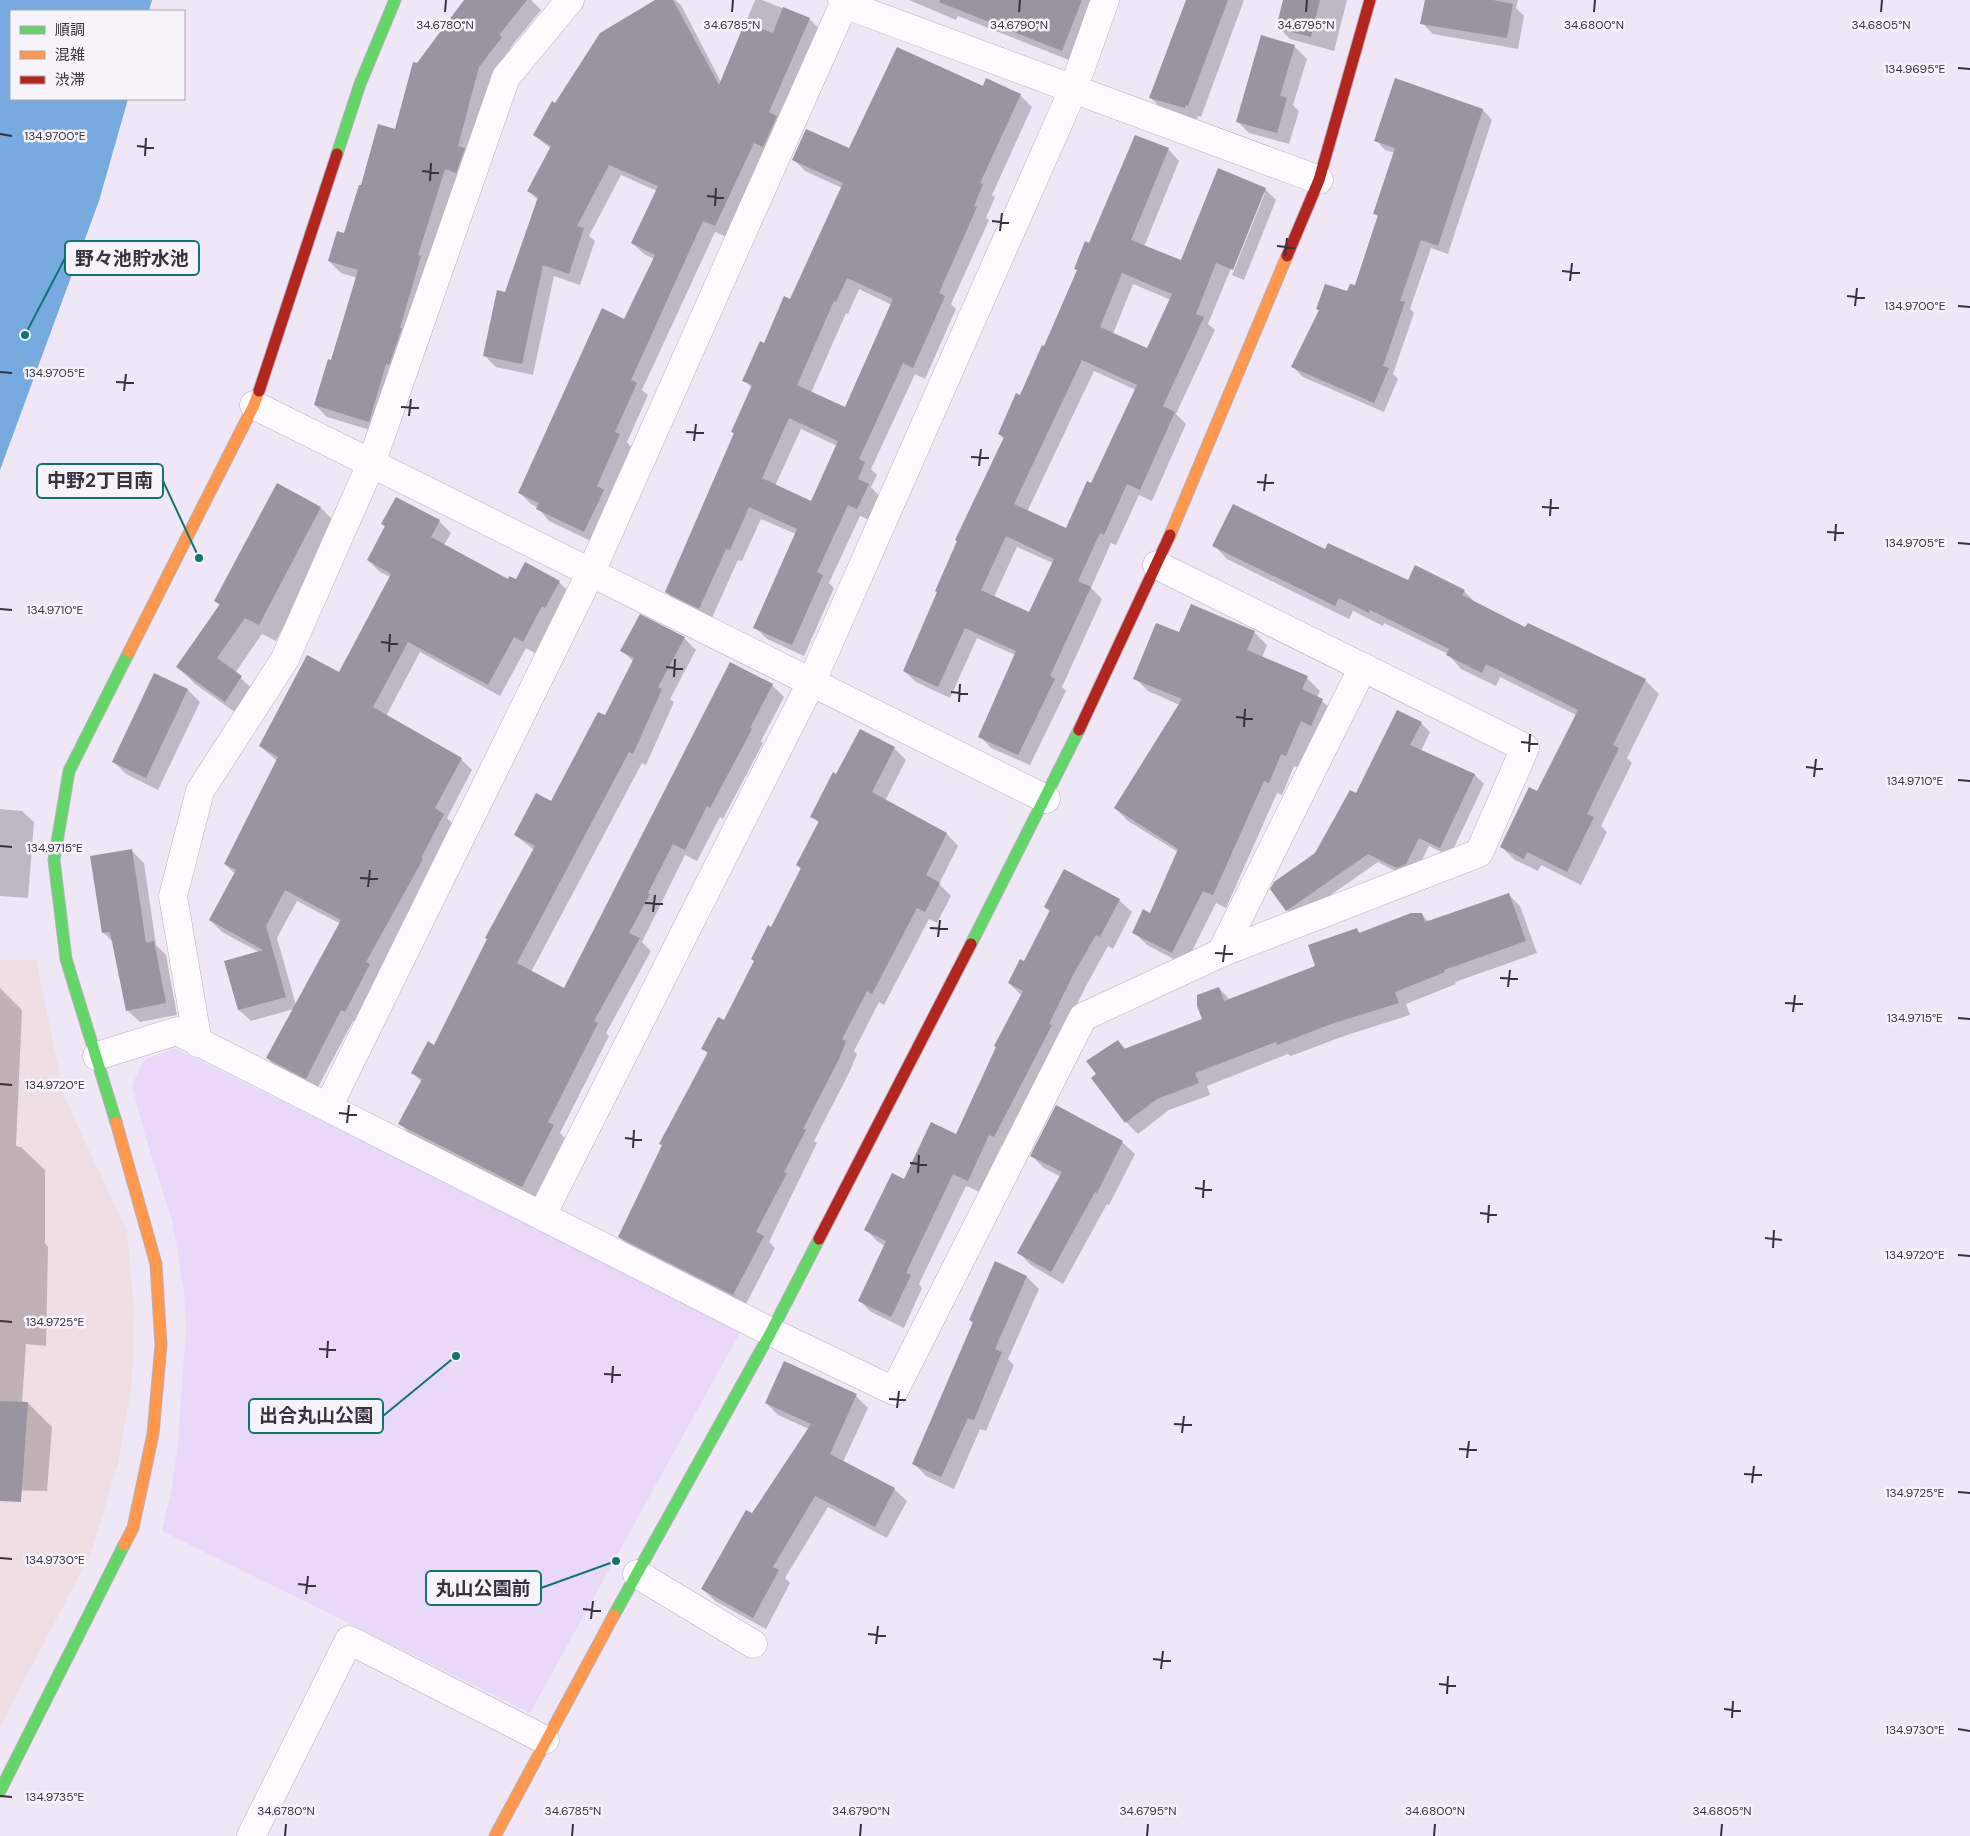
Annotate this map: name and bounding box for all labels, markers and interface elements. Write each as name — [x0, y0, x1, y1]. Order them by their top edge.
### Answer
legend — [10, 10, 185, 100]
text: 34.6780°N — [416, 17, 474, 33]
text: 34.6785°N — [704, 17, 760, 33]
text: 34.6790°N — [990, 17, 1048, 33]
text: 34.6795°N — [1278, 17, 1334, 33]
text: 34.6800°N — [1564, 17, 1624, 33]
text: 34.6805°N — [1851, 17, 1911, 33]
text: 順調 — [55, 20, 85, 40]
text: 混雑 — [55, 45, 85, 65]
text: 134.9695°E — [1885, 61, 1946, 77]
text: 渋滞 — [55, 70, 85, 90]
text: 134.9700°E — [25, 128, 86, 144]
callout: 野々池貯水池 — [65, 241, 199, 275]
text: 野々池貯水池 — [75, 246, 189, 271]
text: 134.9700°E — [1885, 298, 1946, 314]
text: 134.9705°E — [25, 365, 85, 381]
callout: 中野2丁目南 — [37, 464, 163, 498]
text: 中野2丁目南 — [47, 468, 153, 493]
text: 134.9705°E — [1885, 535, 1945, 551]
text: 134.9710°E — [27, 602, 84, 618]
text: 134.9710°E — [1887, 773, 1944, 789]
text: 134.9715°E — [27, 840, 83, 856]
text: 134.9715°E — [1887, 1010, 1943, 1026]
text: 134.9720°E — [25, 1077, 85, 1093]
text: 134.9720°E — [1885, 1247, 1945, 1263]
text: 134.9725°E — [26, 1314, 85, 1330]
callout: 出合丸山公園 — [249, 1399, 383, 1433]
text: 出合丸山公園 — [259, 1403, 373, 1428]
text: 134.9725°E — [1886, 1485, 1945, 1501]
text: 134.9730°E — [25, 1552, 85, 1568]
callout: 丸山公園前 — [426, 1571, 541, 1605]
text: 丸山公園前 — [435, 1576, 531, 1601]
text: 134.9730°E — [1885, 1722, 1945, 1738]
text: 134.9735°E — [26, 1789, 85, 1805]
text: 34.6780°N — [257, 1803, 315, 1819]
text: 34.6785°N — [545, 1803, 601, 1819]
text: 34.6790°N — [832, 1803, 890, 1819]
text: 34.6795°N — [1120, 1803, 1176, 1819]
text: 34.6800°N — [1405, 1803, 1465, 1819]
text: 34.6805°N — [1692, 1803, 1752, 1819]

